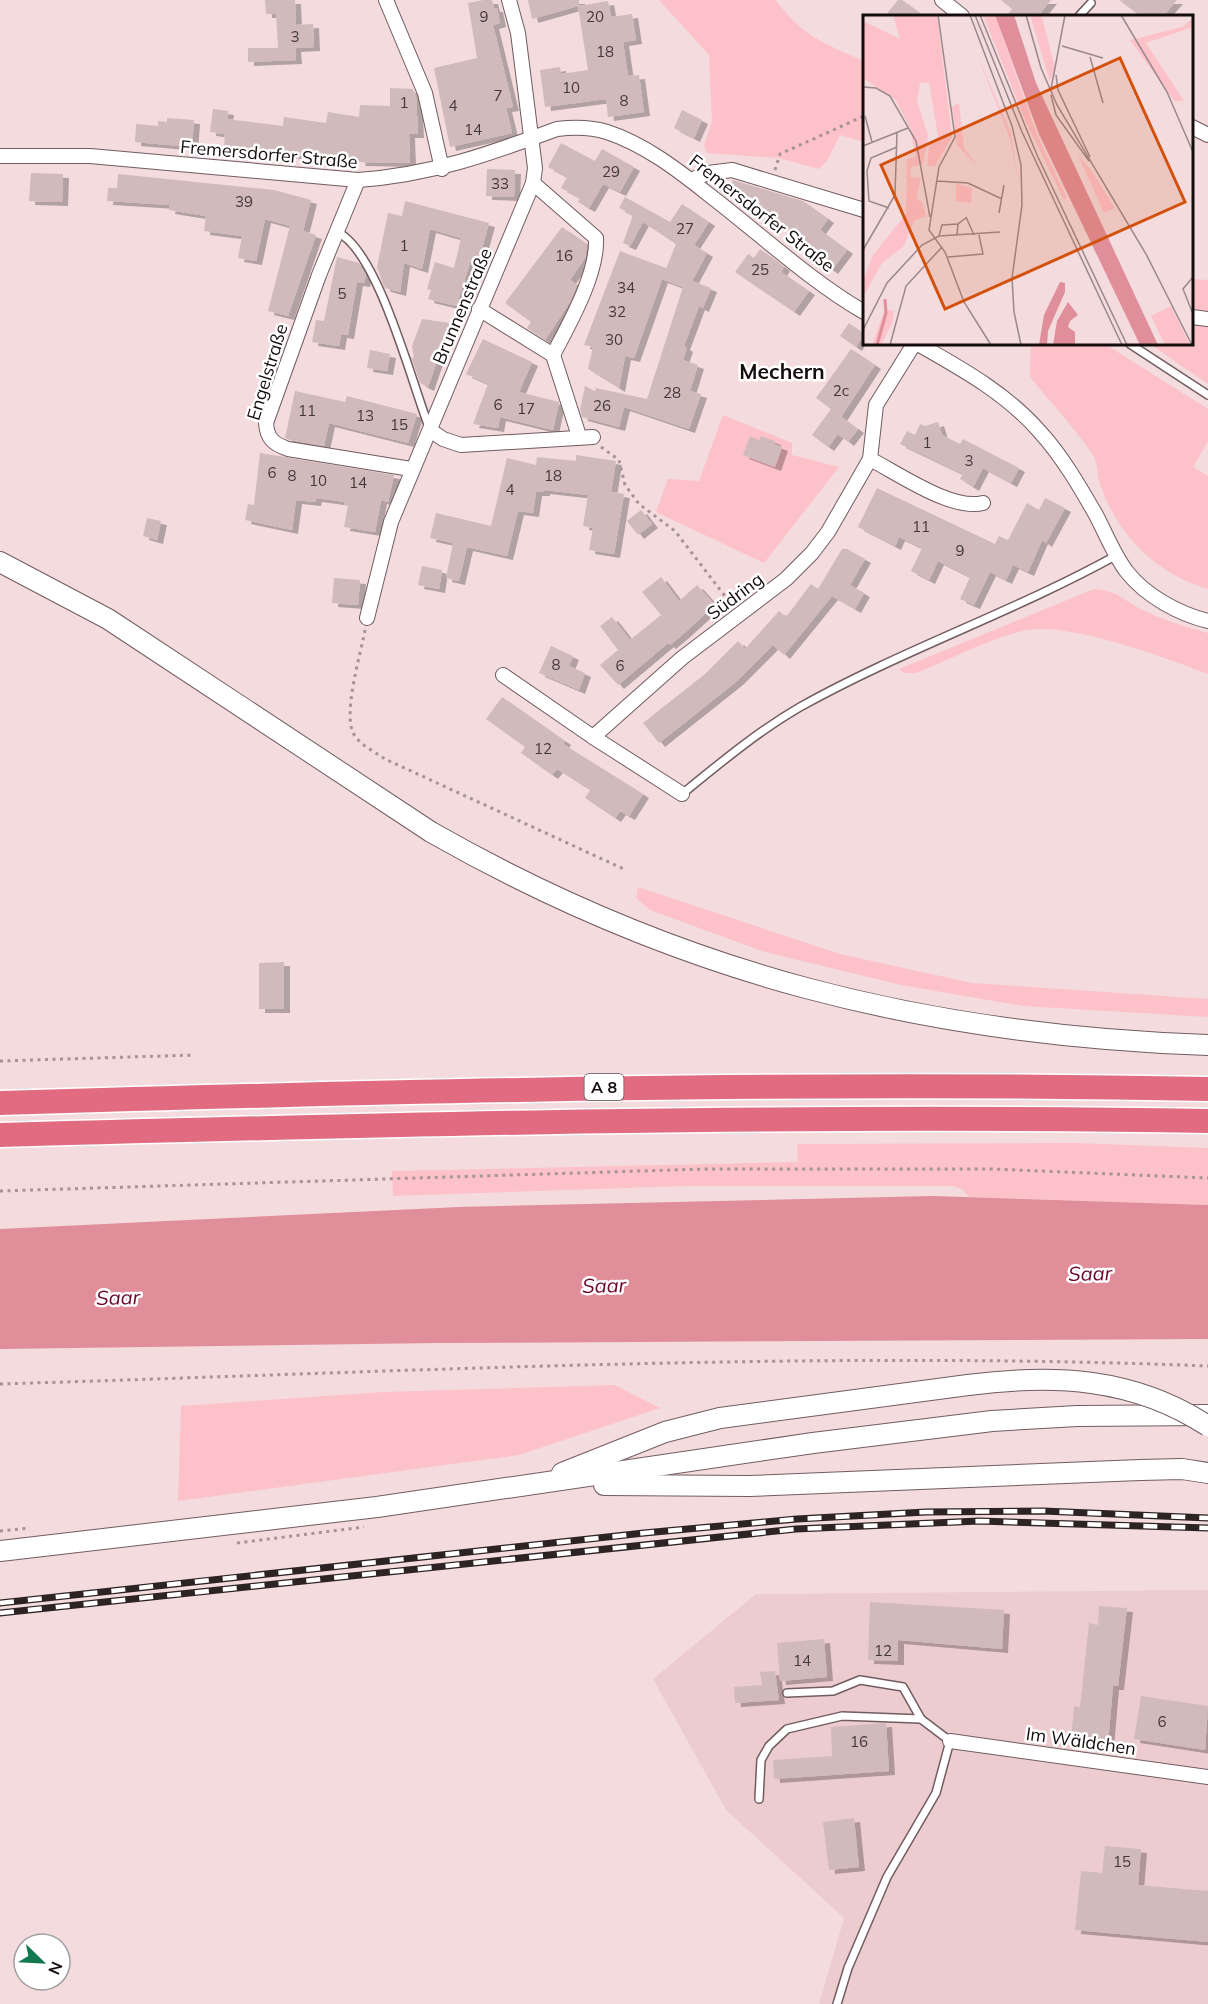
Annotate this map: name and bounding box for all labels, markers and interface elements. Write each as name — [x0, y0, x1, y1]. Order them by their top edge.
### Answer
house number: 9 — [479, 7, 489, 26]
house number: 20 — [586, 7, 604, 26]
inset map — [863, 15, 1193, 345]
house number: 3 — [290, 27, 300, 46]
house number: 18 — [596, 42, 614, 61]
house number: 10 — [562, 78, 580, 97]
house number: 7 — [493, 86, 503, 105]
house number: 8 — [619, 91, 629, 110]
house number: 1 — [399, 93, 409, 112]
house number: 4 — [448, 96, 458, 115]
house number: 14 — [464, 120, 482, 139]
street label: Fremersdorfer Straße — [179, 135, 359, 173]
street label: Fremersdorfer Straße — [685, 149, 839, 277]
house number: 29 — [602, 162, 620, 181]
house number: 33 — [491, 174, 509, 193]
house number: 39 — [235, 192, 253, 211]
house number: 27 — [676, 219, 694, 238]
house number: 1 — [399, 236, 409, 255]
street label: Brunnenstraße — [427, 244, 497, 368]
house number: 16 — [555, 246, 573, 265]
house number: 25 — [751, 260, 769, 279]
house number: 34 — [617, 278, 635, 297]
house number: 5 — [337, 284, 347, 303]
house number: 32 — [608, 302, 626, 321]
street label: Engelstraße — [241, 321, 293, 423]
house number: 30 — [605, 330, 623, 349]
district label: Mechern — [739, 358, 825, 384]
house number: 2c — [833, 381, 849, 400]
house number: 28 — [663, 383, 681, 402]
house number: 6 — [493, 395, 503, 414]
house number: 26 — [593, 396, 611, 415]
house number: 17 — [517, 399, 535, 418]
house number: 11 — [298, 401, 316, 420]
house number: 13 — [356, 406, 374, 425]
house number: 15 — [390, 415, 408, 434]
house number: 1 — [922, 433, 932, 452]
house number: 3 — [964, 451, 974, 470]
house number: 6 — [267, 463, 277, 482]
house number: 8 — [287, 466, 297, 485]
house number: 18 — [544, 466, 562, 485]
house number: 10 — [309, 471, 327, 490]
house number: 14 — [349, 473, 367, 492]
house number: 4 — [505, 480, 515, 499]
house number: 11 — [912, 517, 930, 536]
house number: 9 — [955, 541, 965, 560]
street label: Südring — [702, 567, 768, 625]
house number: 8 — [551, 655, 561, 674]
house number: 6 — [615, 656, 625, 675]
house number: 12 — [534, 739, 552, 758]
road number: A 8 — [584, 1074, 624, 1100]
water label: Saar — [1068, 1260, 1113, 1286]
water label: Saar — [582, 1272, 627, 1298]
water label: Saar — [96, 1284, 141, 1310]
house number: 12 — [874, 1641, 892, 1660]
house number: 14 — [793, 1651, 811, 1670]
house number: 6 — [1157, 1712, 1167, 1731]
street label: Im Wäldchen — [1025, 1722, 1137, 1760]
house number: 16 — [850, 1732, 868, 1751]
house number: 15 — [1113, 1852, 1131, 1871]
north arrow — [12, 1932, 72, 1992]
text: N — [44, 1959, 67, 1978]

